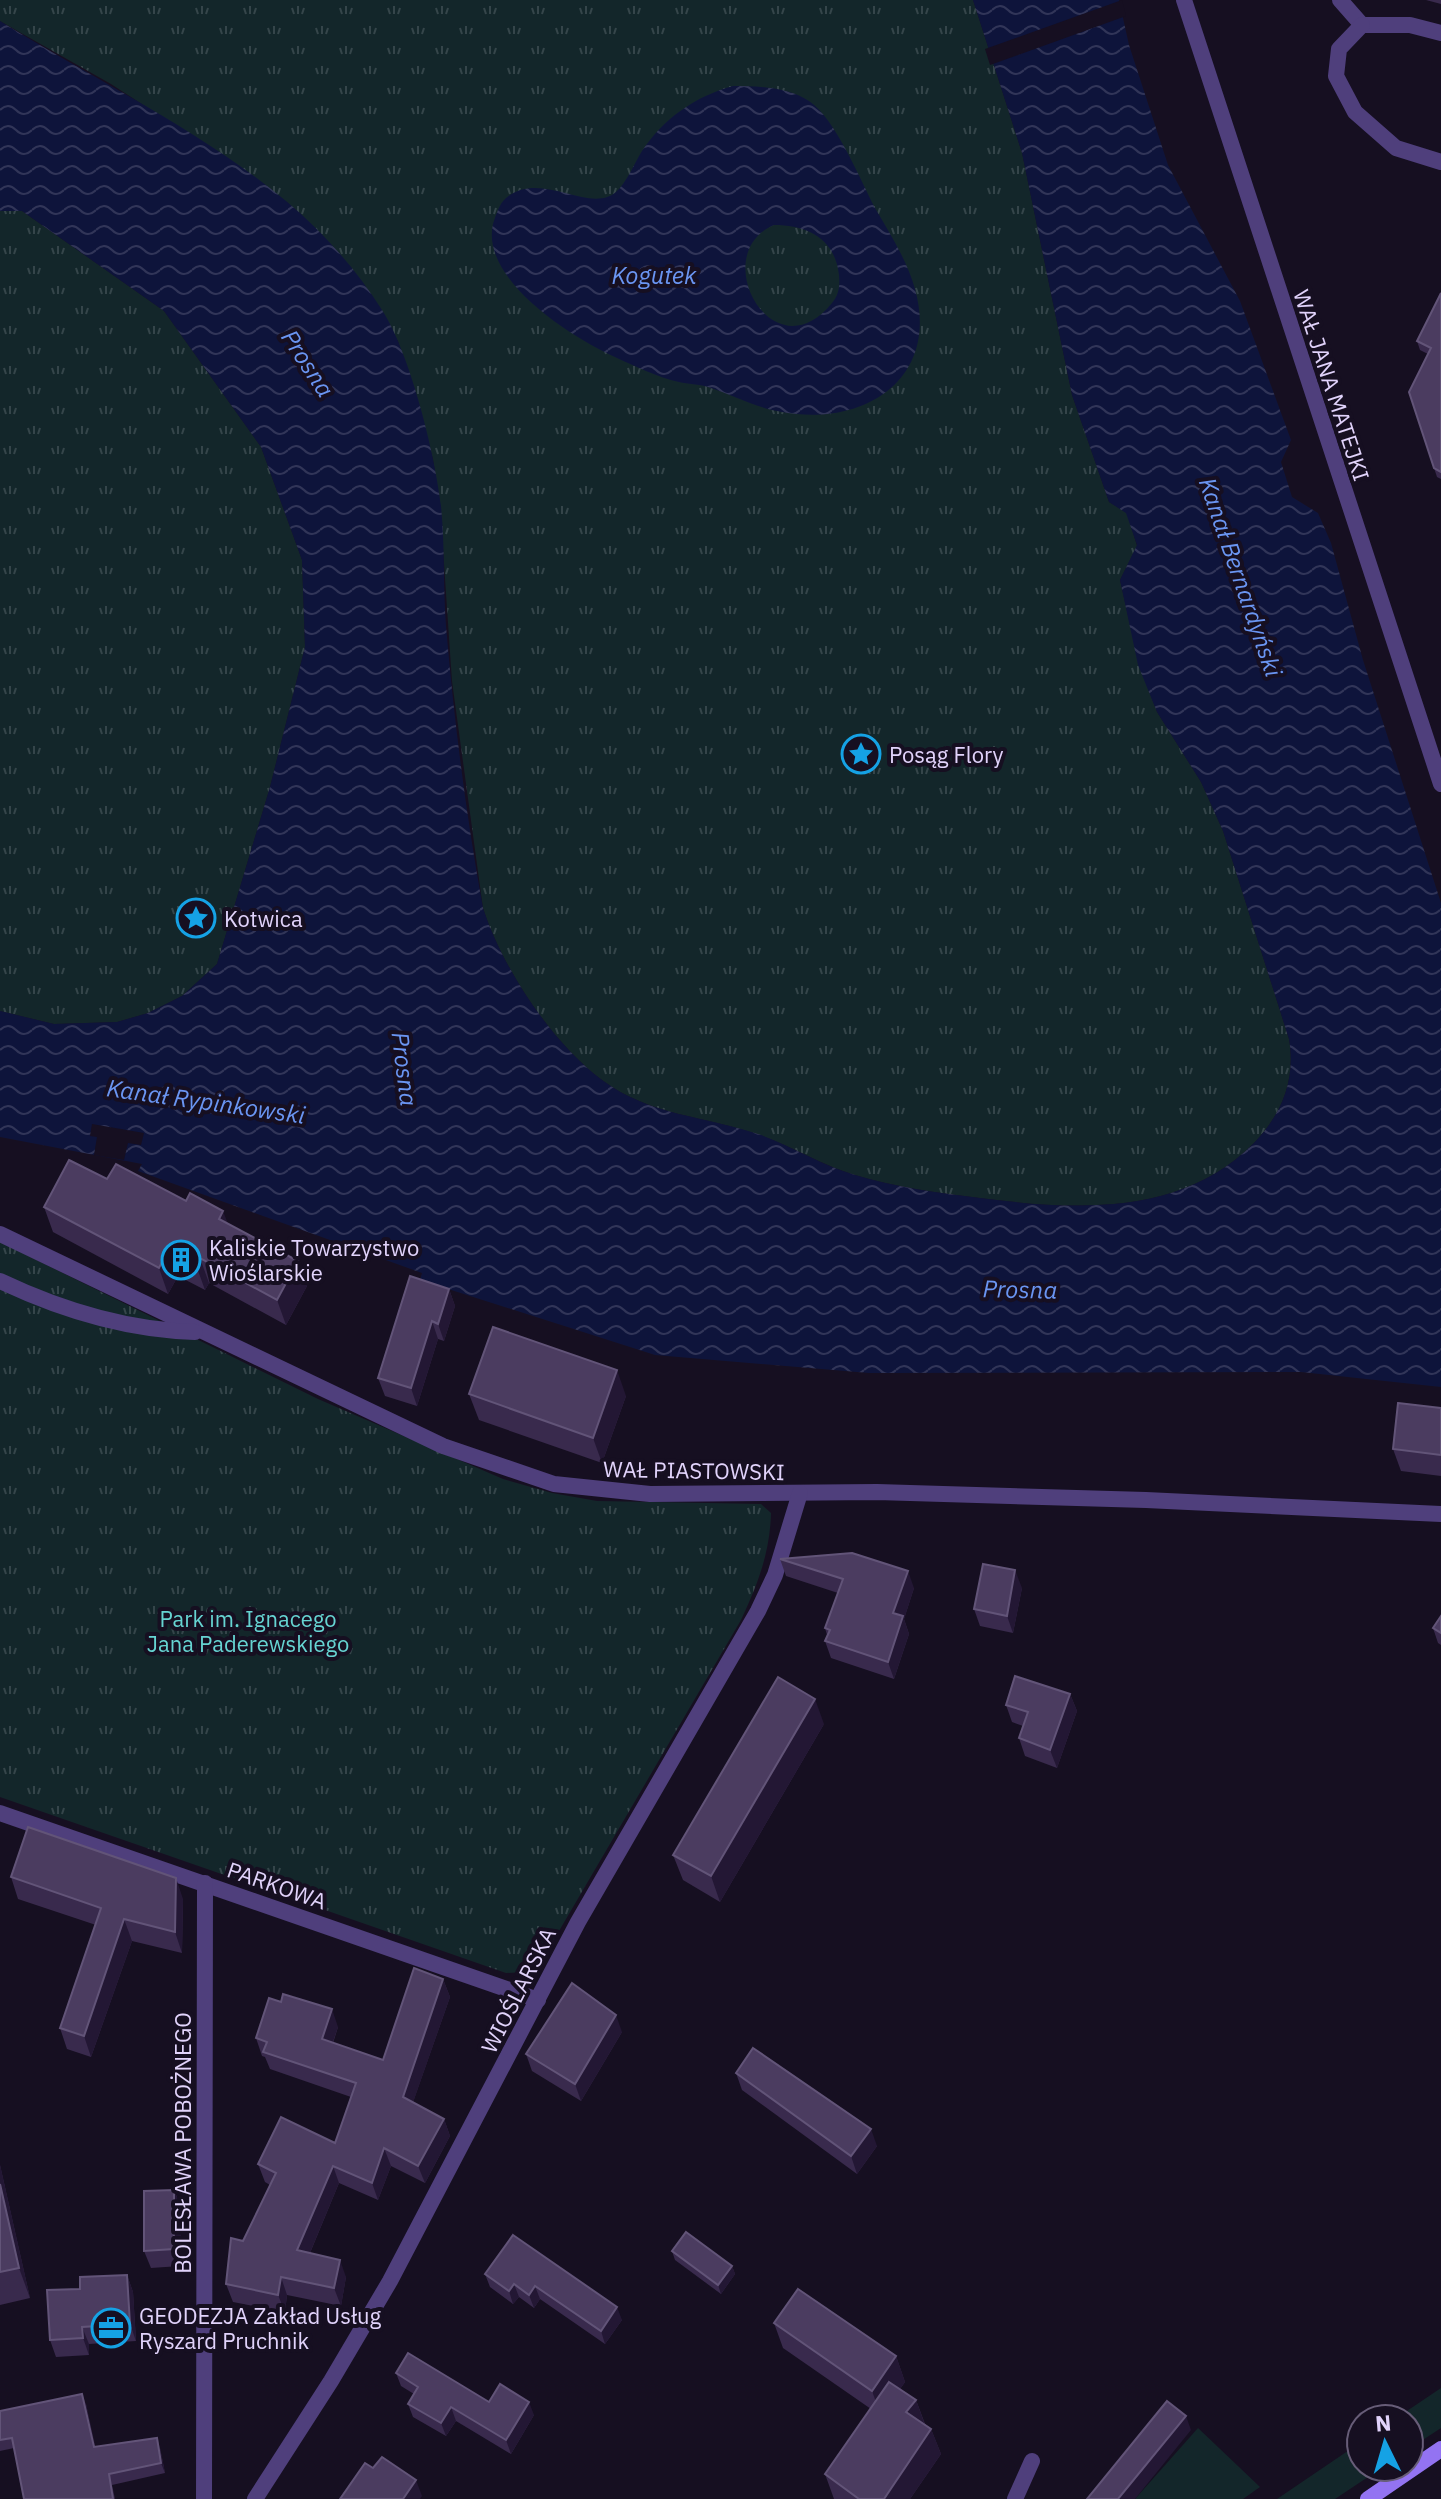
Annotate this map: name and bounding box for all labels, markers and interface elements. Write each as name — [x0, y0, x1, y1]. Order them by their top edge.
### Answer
water label: Kogutek — [612, 259, 697, 291]
street label: WAŁ JANA MATEJKI — [1287, 286, 1377, 484]
water label: Prosna — [274, 323, 342, 403]
water label: Kanał Bernardyński — [1192, 473, 1290, 681]
place icon: Posąg Flory — [840, 733, 882, 775]
place label: Posąg Flory — [889, 740, 1003, 769]
place icon: Kotwica — [175, 897, 217, 939]
place label: Kotwica — [224, 904, 303, 933]
water label: Prosna — [385, 1030, 425, 1108]
water label: Kanał Rypinkowski — [105, 1071, 308, 1131]
place label: Kaliskie Towarzystwo Wioślarskie — [209, 1233, 419, 1287]
building icon: Kaliskie Towarzystwo Wioślarskie — [160, 1239, 202, 1281]
water label: Prosna — [982, 1272, 1058, 1306]
street label: WAŁ PIASTOWSKI — [603, 1454, 785, 1486]
park label: Park im. Ignacego Jana Paderewskiego — [147, 1604, 349, 1658]
street label: PARKOWA — [224, 1855, 330, 1915]
street label: WIOŚLARSKA — [474, 1922, 562, 2058]
street label: BOLESŁAWA POBOŻNEGO — [168, 2012, 197, 2274]
place label: GEODEZJA Zakład Usług Ryszard Pruchnik — [139, 2301, 382, 2355]
office icon: GEODEZJA Zakład Usług Ryszard Pruchnik — [90, 2307, 132, 2349]
north arrow — [1345, 2403, 1425, 2483]
text: N — [1374, 2407, 1392, 2438]

